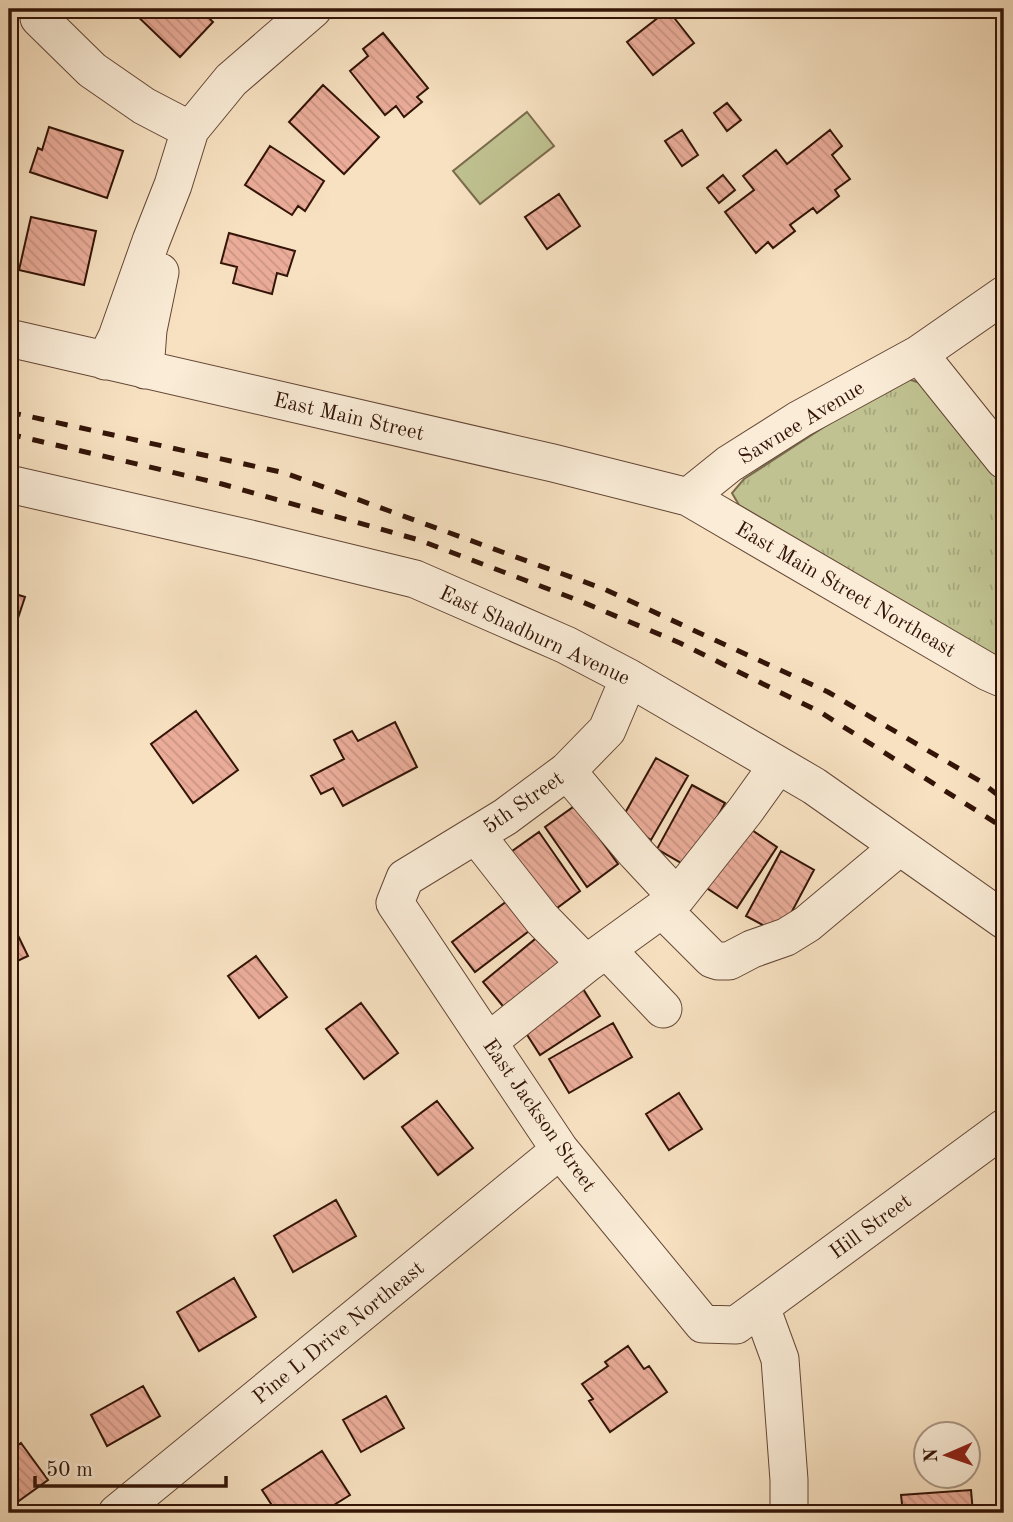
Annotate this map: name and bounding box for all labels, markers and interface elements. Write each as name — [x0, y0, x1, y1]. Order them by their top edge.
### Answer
street label: Sawnee Avenue — [735, 378, 868, 469]
street label: East Main Street — [271, 390, 426, 445]
street label: East Main Street Northeast — [732, 519, 959, 662]
street label: East Shadburn Avenue — [436, 583, 633, 690]
street label: 5th Street — [480, 768, 568, 838]
street label: East Jackson Street — [478, 1036, 599, 1196]
street label: Hill Street — [826, 1191, 916, 1264]
street label: Pine L Drive Northeast — [249, 1258, 429, 1409]
north arrow — [912, 1420, 982, 1490]
scale bar — [35, 1445, 226, 1489]
text: N — [923, 1447, 942, 1463]
text: 50 m — [46, 1460, 93, 1481]

